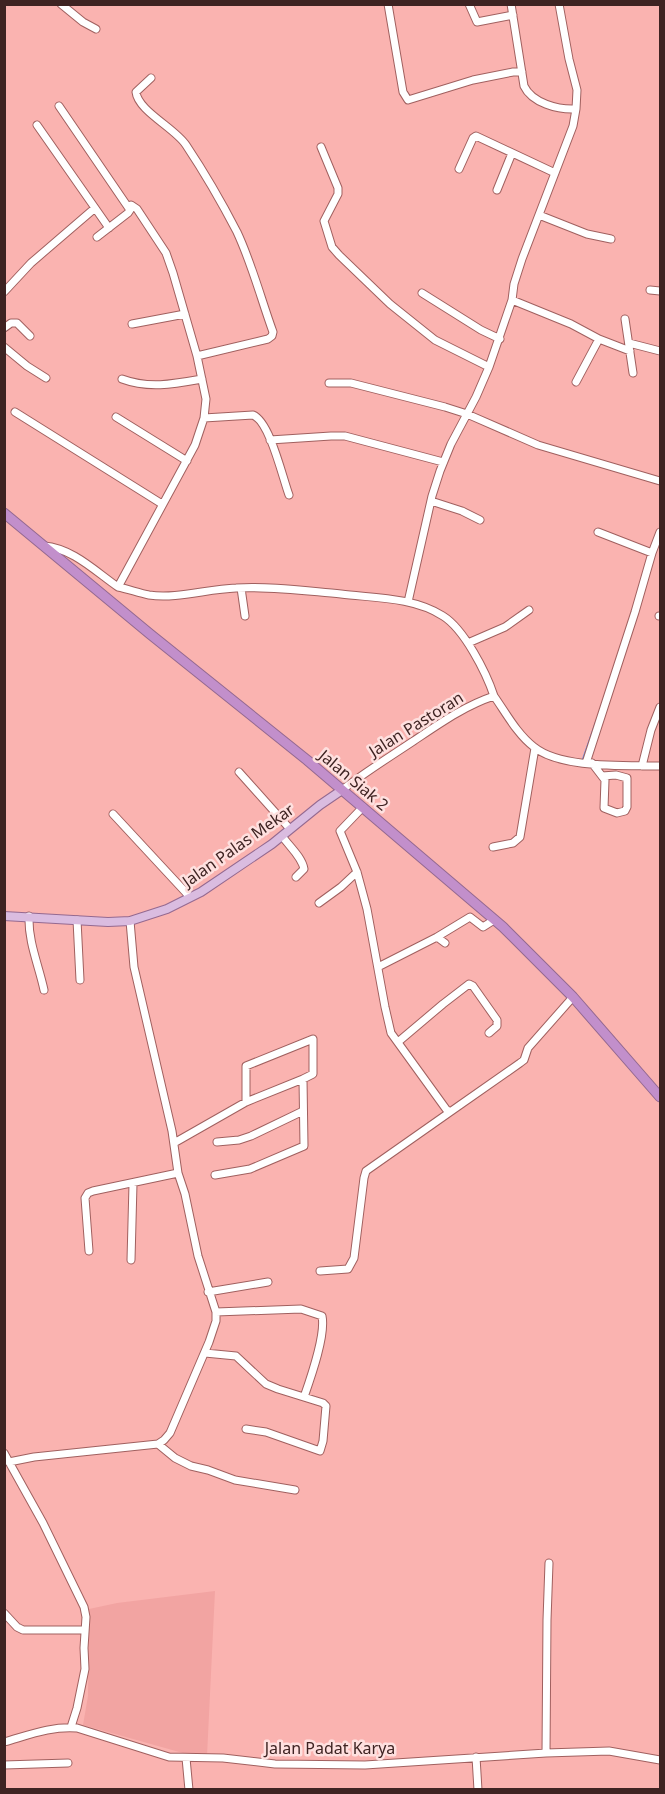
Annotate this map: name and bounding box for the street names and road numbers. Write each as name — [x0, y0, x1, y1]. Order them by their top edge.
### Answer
street label: Jalan Pastoran — [363, 686, 467, 763]
street label: Jalan Siak 2 — [313, 743, 393, 816]
street label: Jalan Palas Mekar — [176, 798, 299, 893]
street label: Jalan Padat Karya — [263, 1737, 395, 1759]

